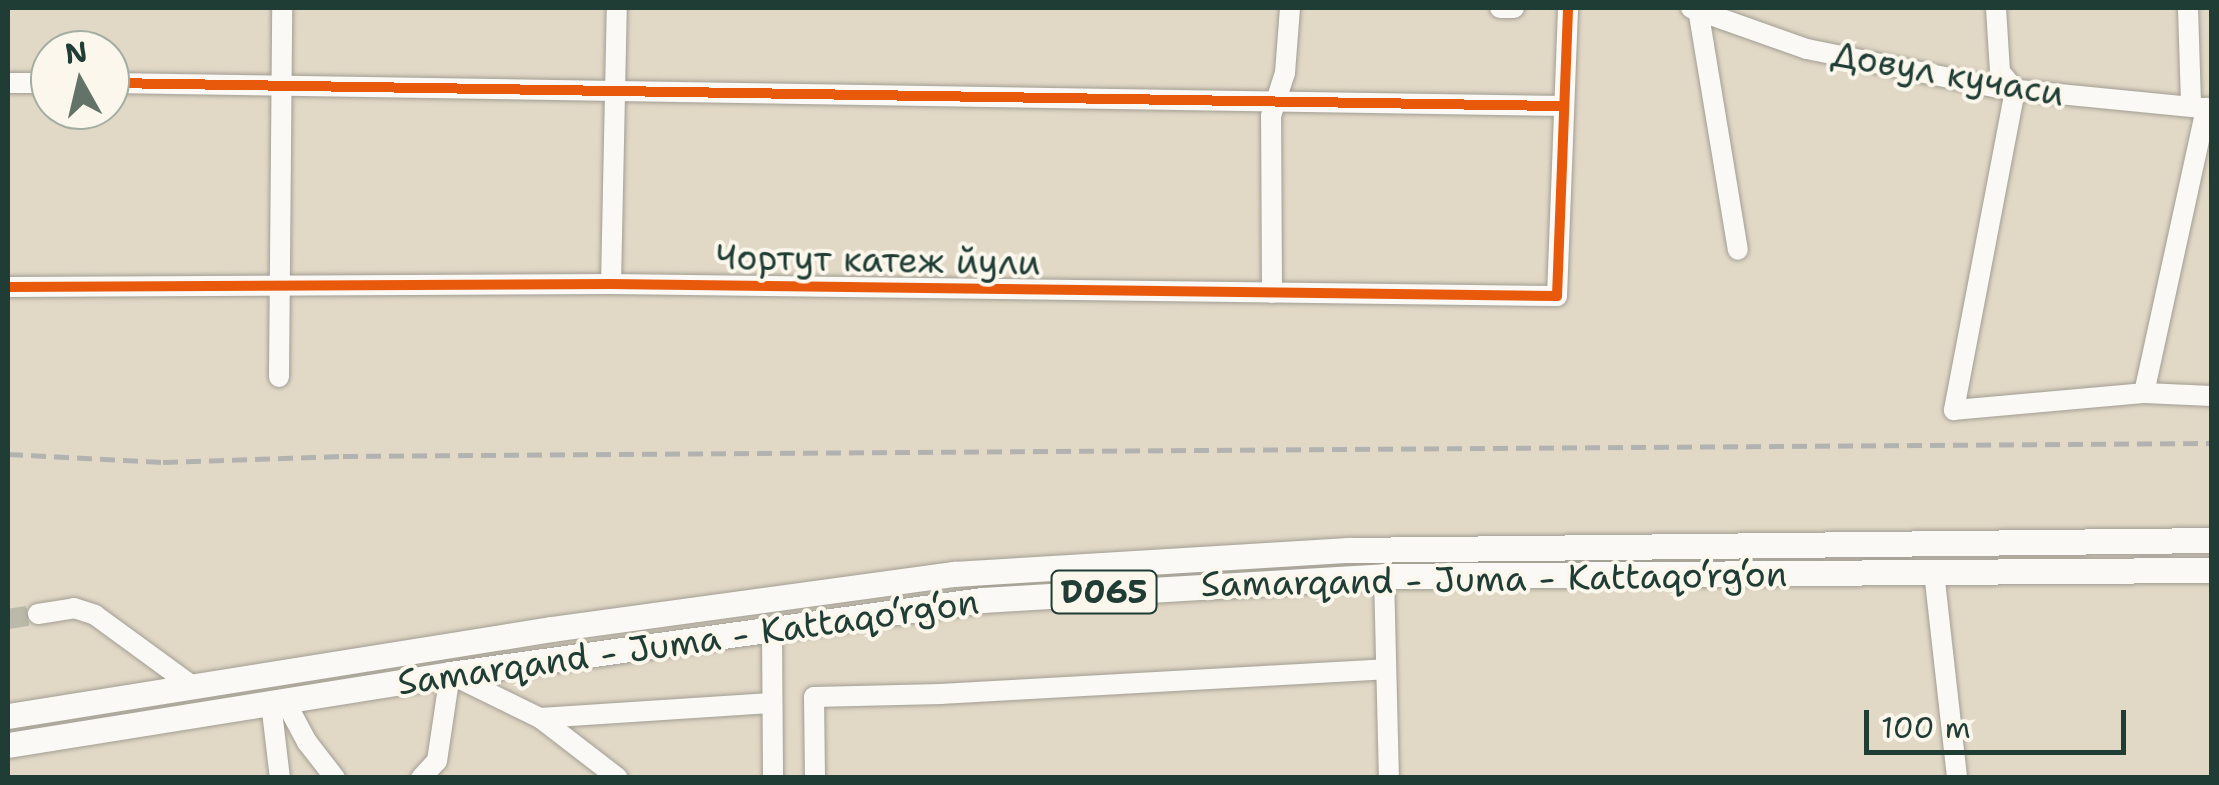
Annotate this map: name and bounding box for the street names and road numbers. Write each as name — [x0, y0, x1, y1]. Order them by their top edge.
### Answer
street label: Довул кучаси — [1828, 33, 2068, 115]
street label: Чортут катеж йули — [715, 236, 1041, 284]
street label: Samarqand - Juma - Kattaqo‘rg‘on — [1201, 553, 1787, 605]
road number: D065 — [1049, 565, 1159, 619]
street label: Samarqand - Juma - Kattaqo‘rg‘on — [395, 580, 981, 704]

